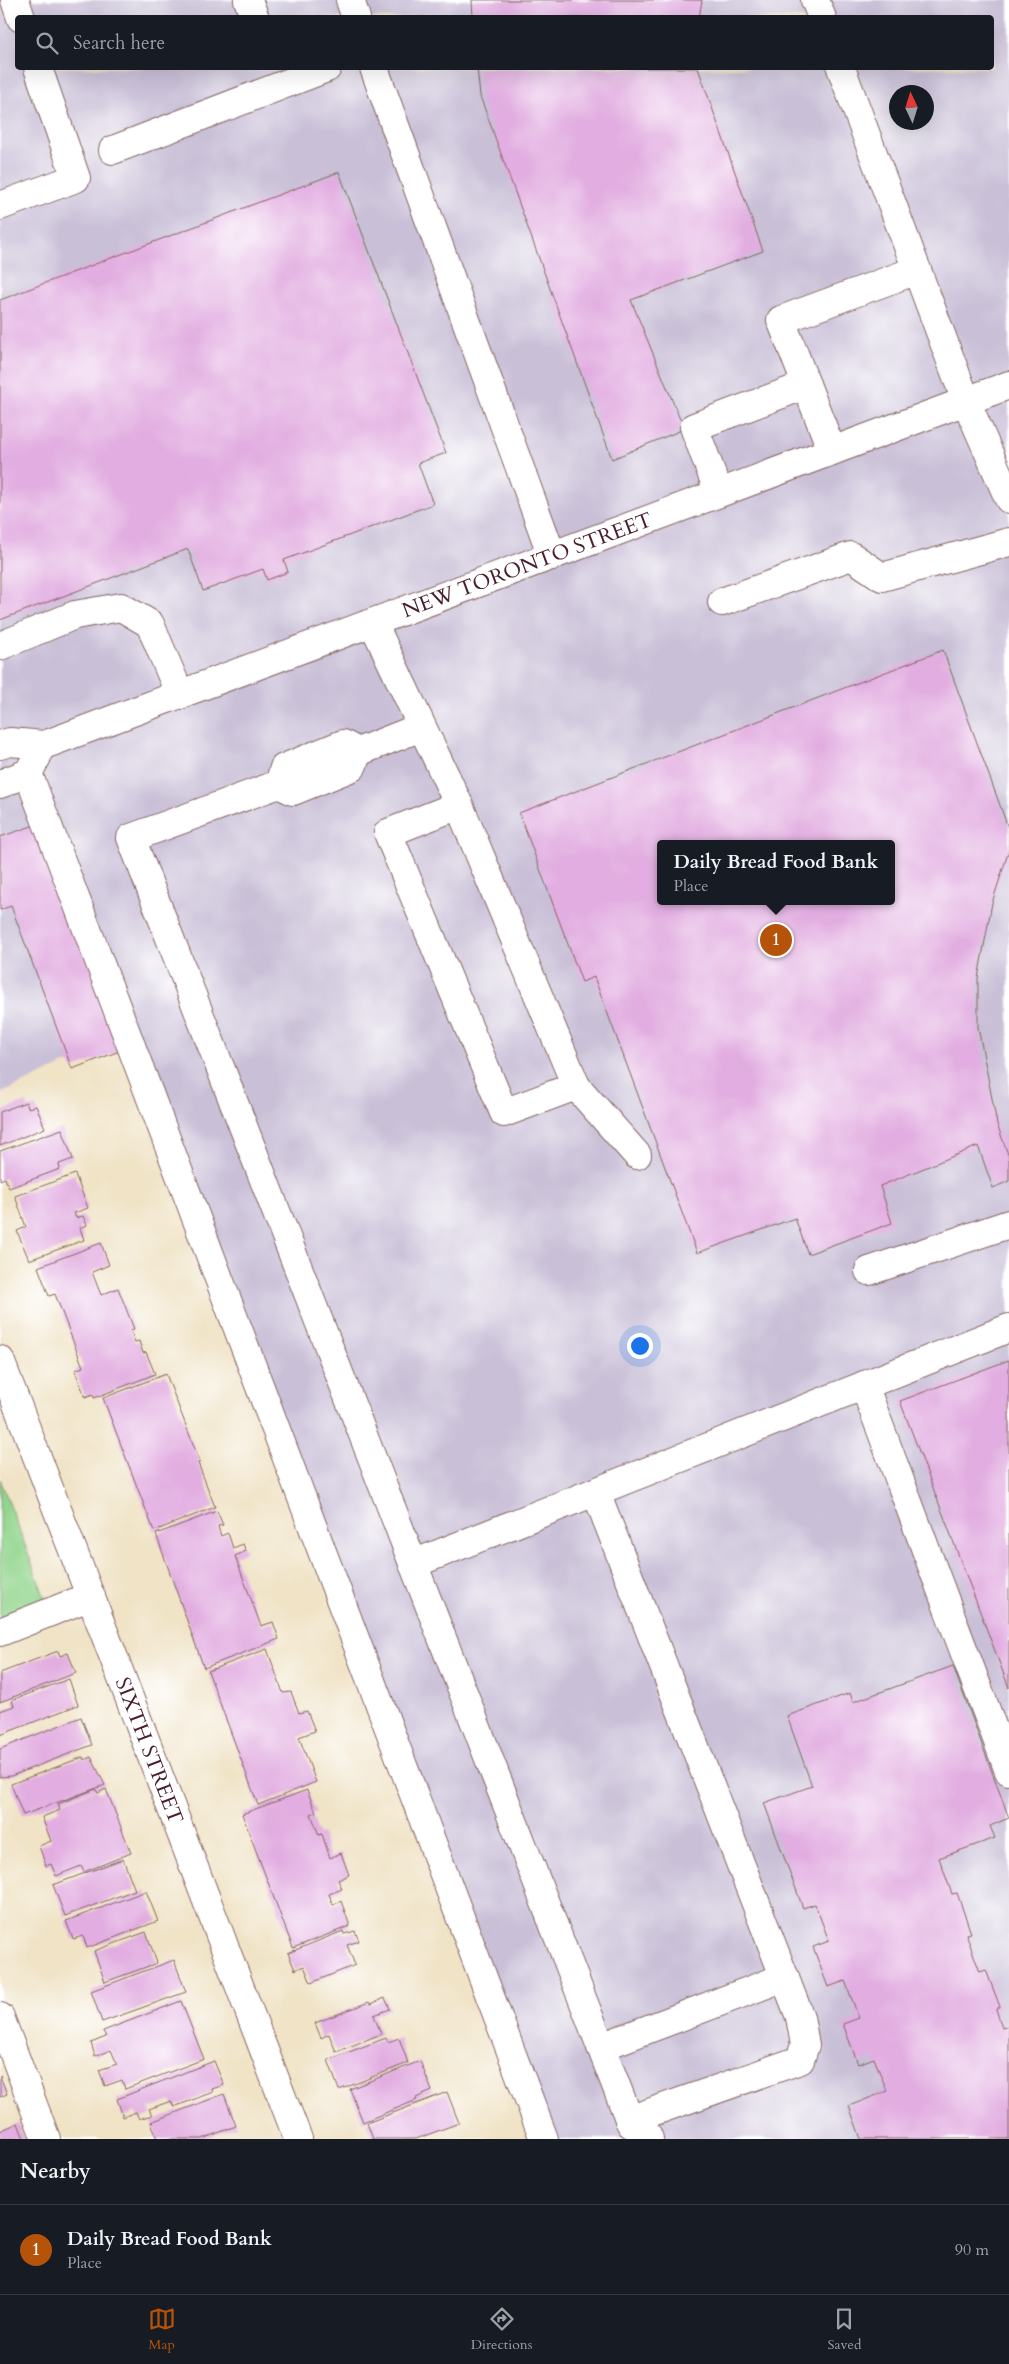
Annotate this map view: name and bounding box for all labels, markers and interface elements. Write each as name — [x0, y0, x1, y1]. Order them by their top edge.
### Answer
search box — [15, 15, 994, 70]
icon: search — [33, 29, 61, 57]
text: Search here — [73, 30, 165, 56]
north arrow — [889, 85, 934, 130]
street label: NEW TORONTO STREET — [398, 505, 656, 625]
popup — [657, 840, 895, 905]
text: Daily Bread Food Bank — [674, 849, 878, 875]
text: Place — [674, 875, 709, 897]
pin: 1 — [760, 921, 792, 959]
your location — [627, 1333, 653, 1359]
street label: SIXTH STREET — [108, 1673, 191, 1828]
text: Nearby — [20, 2157, 91, 2186]
text: Daily Bread Food Bank — [67, 2226, 272, 2252]
text: 1 — [32, 2239, 40, 2261]
text: 90 m — [955, 2239, 989, 2261]
text: Place — [67, 2252, 102, 2274]
tab: Map — [148, 2305, 176, 2354]
tab: Directions — [471, 2305, 532, 2354]
tab: Saved — [827, 2305, 861, 2354]

